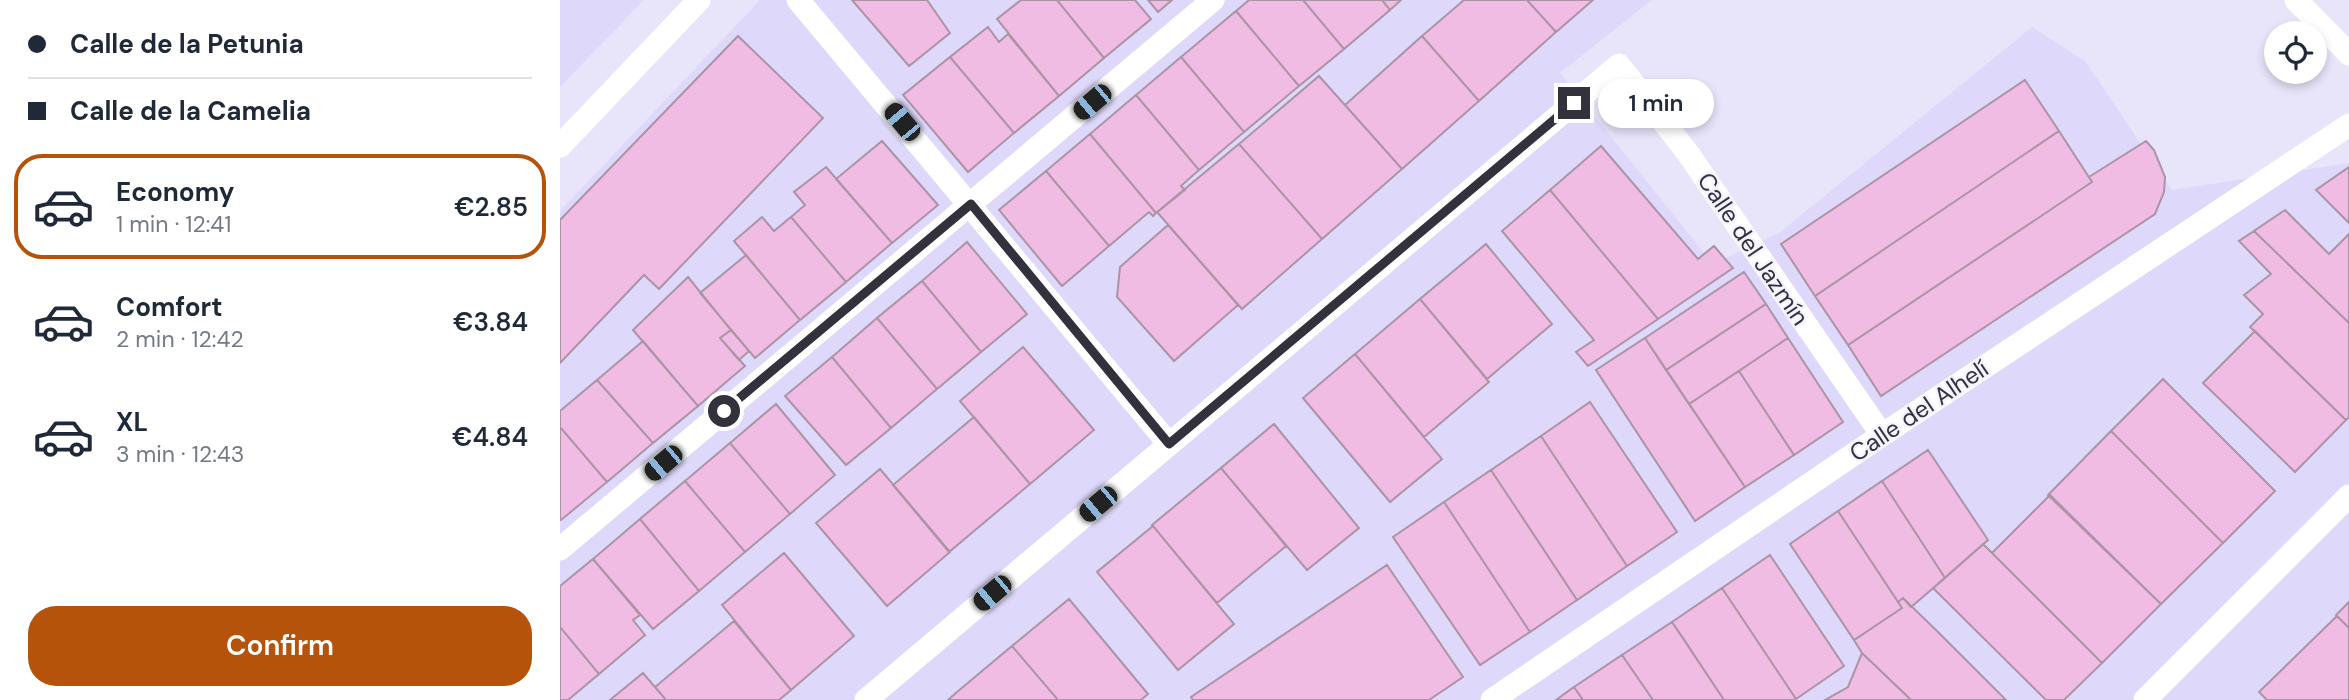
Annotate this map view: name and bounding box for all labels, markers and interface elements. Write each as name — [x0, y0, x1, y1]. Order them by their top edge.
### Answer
map controls — [2264, 21, 2327, 84]
button: locate — [2264, 21, 2327, 84]
text: Calle de la Petunia — [70, 27, 304, 61]
callout: 1 min — [1598, 78, 1714, 128]
car — [1070, 80, 1115, 124]
route end — [1558, 87, 1590, 119]
text: 1 min — [1629, 88, 1683, 118]
text: Calle de la Camelia — [70, 94, 311, 128]
car — [881, 99, 924, 145]
street label: Calle del Jazmín — [1691, 166, 1816, 331]
icon: car — [32, 175, 95, 238]
text: Economy — [116, 175, 234, 209]
text: €2.85 — [454, 190, 528, 224]
text: 1 min · 12:41 — [116, 209, 232, 239]
icon: car — [32, 290, 95, 353]
text: Comfort — [116, 290, 222, 324]
text: €3.84 — [453, 305, 528, 339]
text: 2 min · 12:42 — [116, 324, 244, 354]
street label: Calle del Alhelí — [1843, 352, 1995, 468]
route start — [708, 395, 740, 427]
icon: car — [32, 405, 95, 468]
text: XL — [116, 405, 148, 439]
text: €4.84 — [452, 420, 528, 454]
text: 3 min · 12:43 — [116, 439, 244, 469]
car — [641, 441, 686, 485]
car — [1076, 482, 1121, 526]
car — [970, 571, 1015, 615]
button: Confirm — [28, 606, 532, 686]

